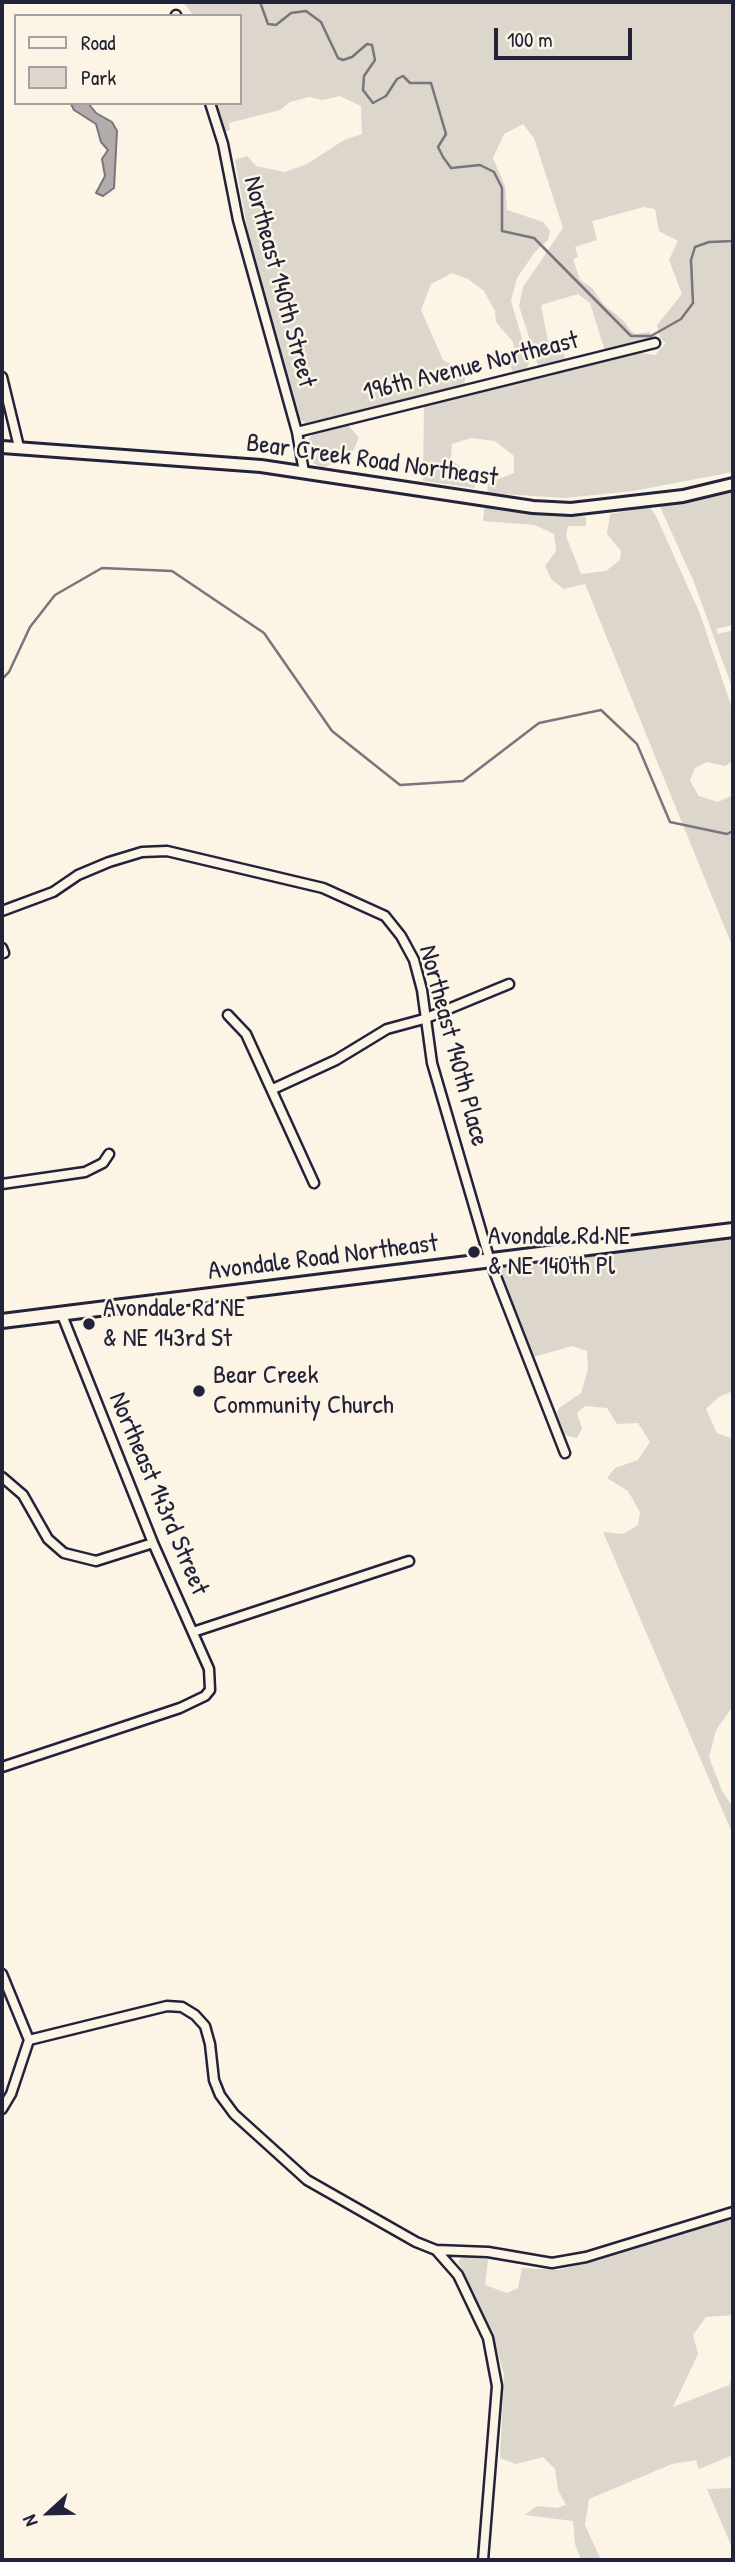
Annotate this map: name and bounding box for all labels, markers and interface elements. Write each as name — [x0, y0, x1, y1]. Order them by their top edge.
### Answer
legend — [14, 14, 242, 105]
scale bar — [497, 14, 635, 58]
text: 100 m — [507, 25, 553, 54]
text: Road — [81, 28, 115, 57]
text: Park — [81, 63, 116, 92]
street label: Northeast 140th Street — [236, 173, 322, 391]
street label: 196th Avenue Northeast — [360, 325, 582, 409]
street label: Bear Creek Road Northeast — [244, 428, 500, 494]
street label: Northeast 140th Place — [411, 942, 495, 1150]
place label: Avondale Rd NE & NE 140th Pl — [488, 1221, 630, 1282]
street label: Avondale Road Northeast — [206, 1228, 440, 1288]
marker: Avondale Rd NE & NE 140th Pl — [466, 1244, 482, 1260]
place label: Avondale Rd NE & NE 143rd St — [103, 1293, 245, 1354]
marker: Avondale Rd NE & NE 143rd St — [81, 1316, 97, 1332]
place label: Bear Creek Community Church — [213, 1360, 394, 1422]
marker: Bear Creek Community Church — [191, 1383, 207, 1399]
street label: Northeast 143rd Street — [101, 1388, 215, 1600]
north arrow — [14, 2478, 84, 2548]
text: N — [16, 2511, 43, 2530]

